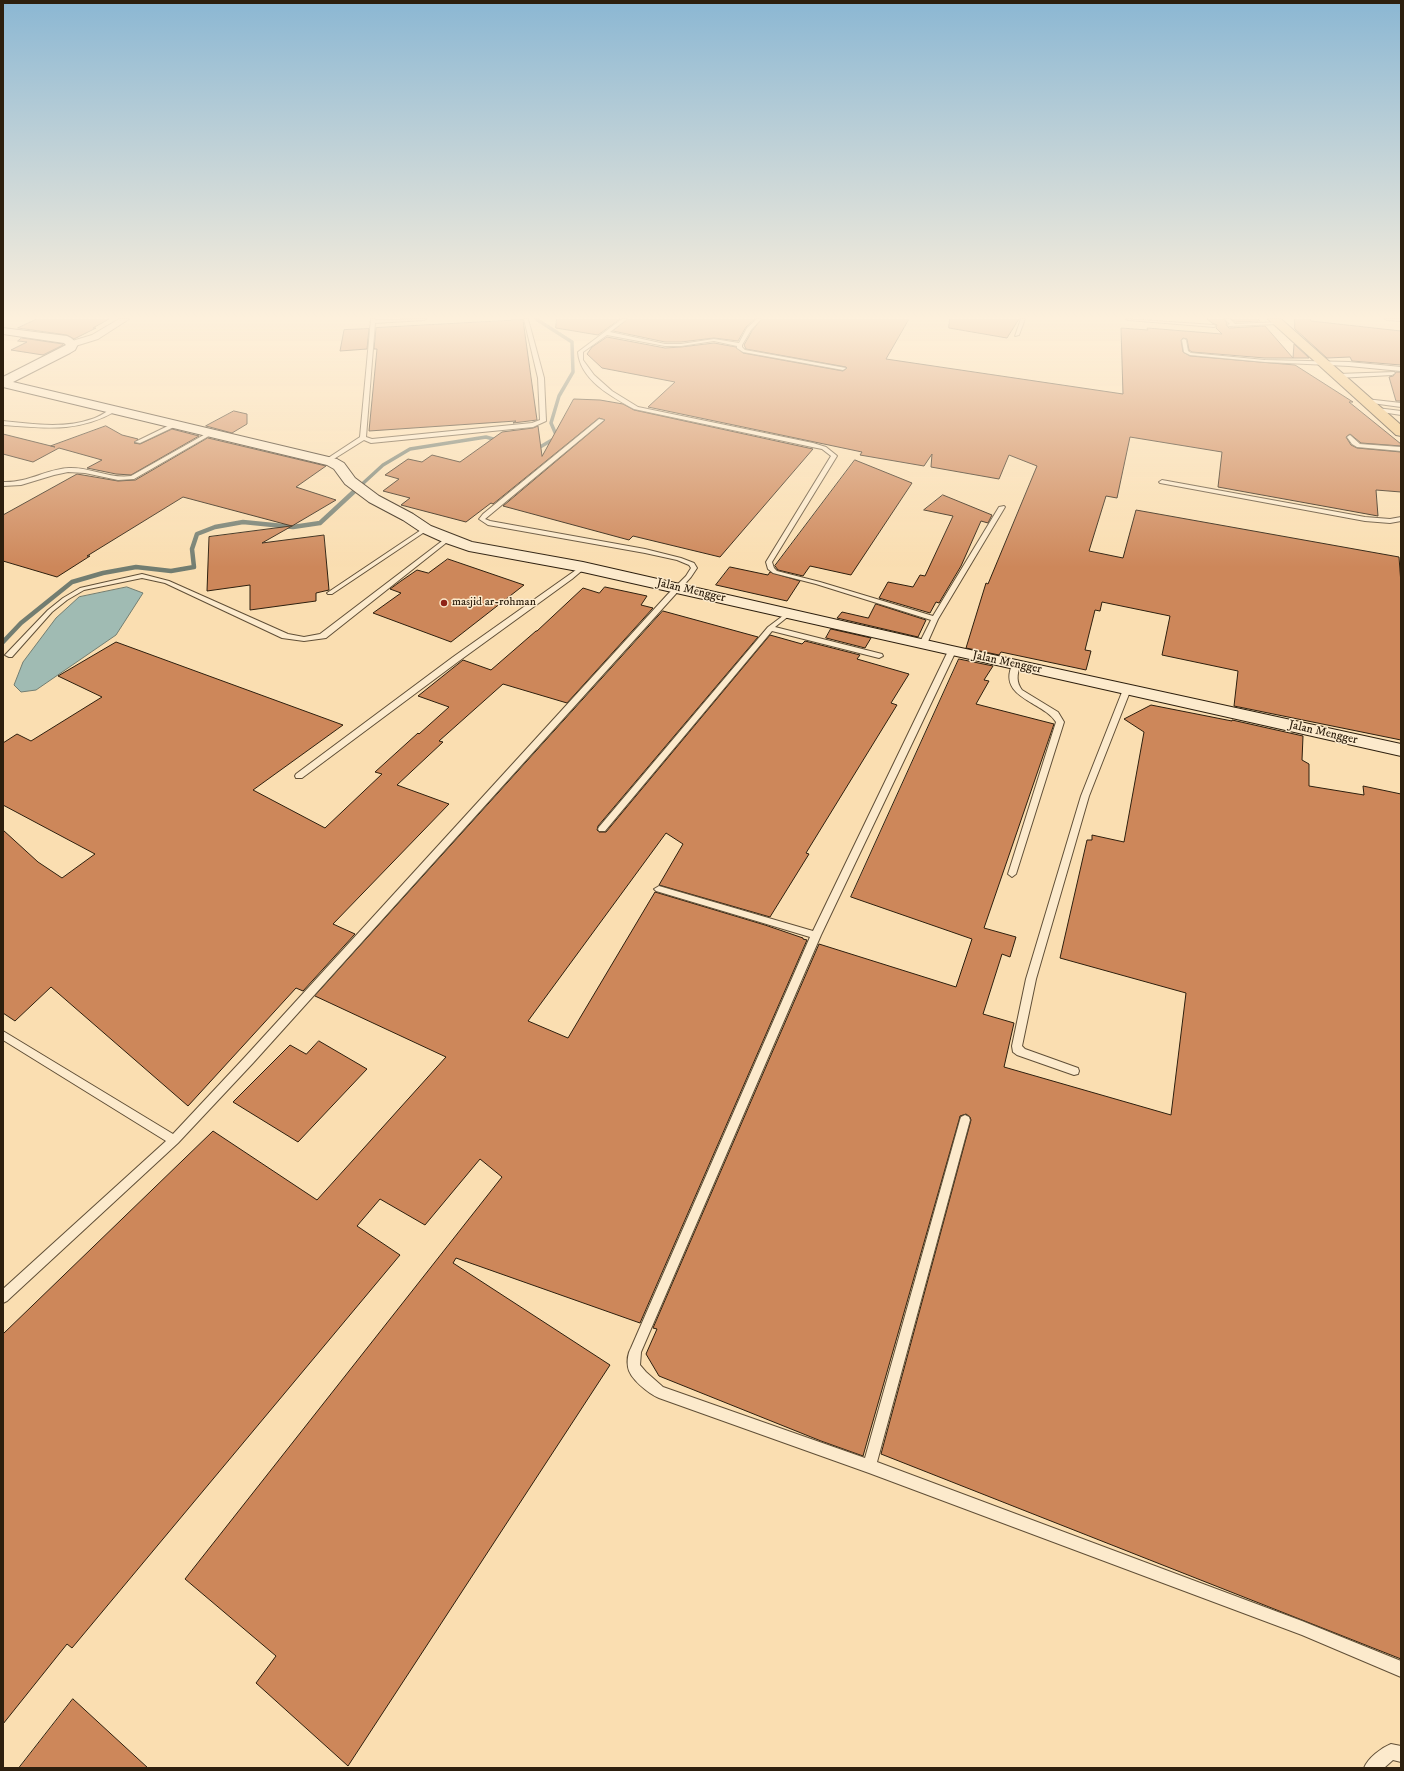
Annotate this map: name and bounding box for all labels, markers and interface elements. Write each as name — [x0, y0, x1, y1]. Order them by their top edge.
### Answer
street label: Jalan Mengger — [655, 576, 727, 606]
place label: masjid ar-rohman — [452, 596, 536, 610]
marker: masjid ar-rohman — [439, 598, 449, 608]
street label: Jalan Mengger — [971, 649, 1043, 677]
street label: Jalan Mengger — [1287, 718, 1359, 748]

